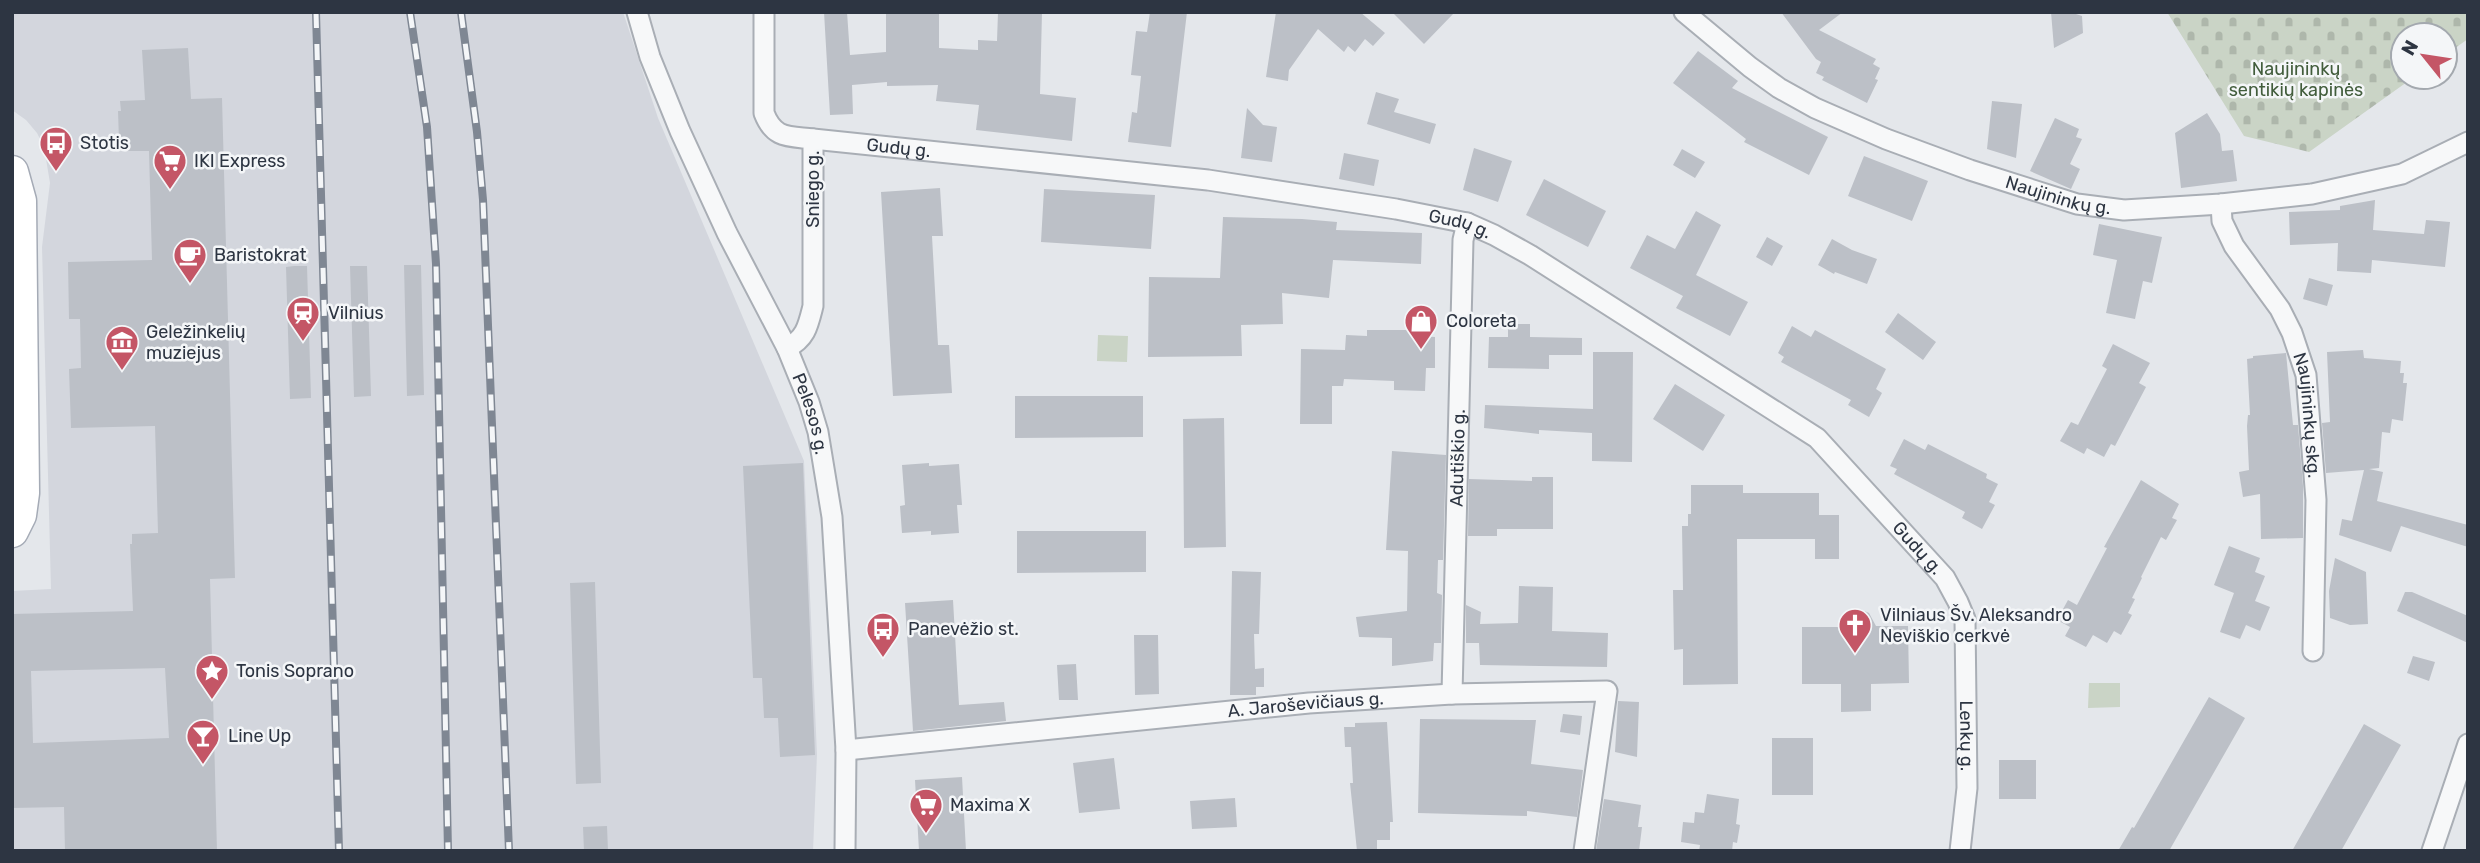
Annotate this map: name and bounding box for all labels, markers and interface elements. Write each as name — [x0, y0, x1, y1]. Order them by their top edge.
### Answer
north arrow — [2389, 21, 2459, 91]
text: N — [2396, 36, 2423, 59]
park label: Naujininkų sentikių kapinės — [2229, 58, 2363, 101]
bus stop icon: Stotis — [37, 124, 75, 173]
place label: Stotis — [80, 132, 129, 154]
street label: Gudų g. — [865, 134, 932, 162]
supermarket icon: IKI Express — [151, 142, 189, 191]
place label: IKI Express — [194, 150, 286, 172]
street label: Sniego g. — [802, 150, 824, 228]
street label: Naujininkų g. — [2003, 171, 2112, 219]
street label: Gudų g. — [1427, 205, 1495, 243]
cafe icon: Baristokrat — [171, 236, 209, 285]
place label: Baristokrat — [214, 244, 307, 266]
station icon: Vilnius — [284, 294, 322, 343]
place label: Vilnius — [328, 302, 384, 324]
shop icon: Coloreta — [1402, 302, 1440, 351]
place label: Coloreta — [1446, 310, 1517, 332]
place label: Geležinkelių muziejus — [146, 321, 246, 364]
museum icon: Geležinkelių muziejus — [103, 323, 141, 372]
street label: Naujininkų skg. — [2288, 350, 2325, 479]
street label: Pelesos g. — [787, 370, 833, 456]
street label: Adutiškio g. — [1446, 409, 1470, 507]
street label: Gudų g. — [1888, 517, 1948, 579]
place label: Vilniaus Šv. Aleksandro Neviškio cerkvė — [1880, 604, 2072, 647]
church icon: Vilniaus Šv. Aleksandro Neviškio cerkvė — [1836, 606, 1874, 655]
bus stop icon: Panevėžio st. — [864, 610, 902, 659]
place label: Panevėžio st. — [908, 618, 1019, 640]
place icon: Tonis Soprano — [193, 652, 231, 701]
place label: Tonis Soprano — [236, 660, 354, 682]
street label: A. Jaroševičiaus g. — [1227, 687, 1384, 722]
street label: Lenkų g. — [1955, 700, 1978, 771]
bar icon: Line Up — [184, 717, 222, 766]
place label: Line Up — [228, 725, 291, 747]
supermarket icon: Maxima X — [907, 786, 945, 835]
place label: Maxima X — [950, 794, 1030, 816]

